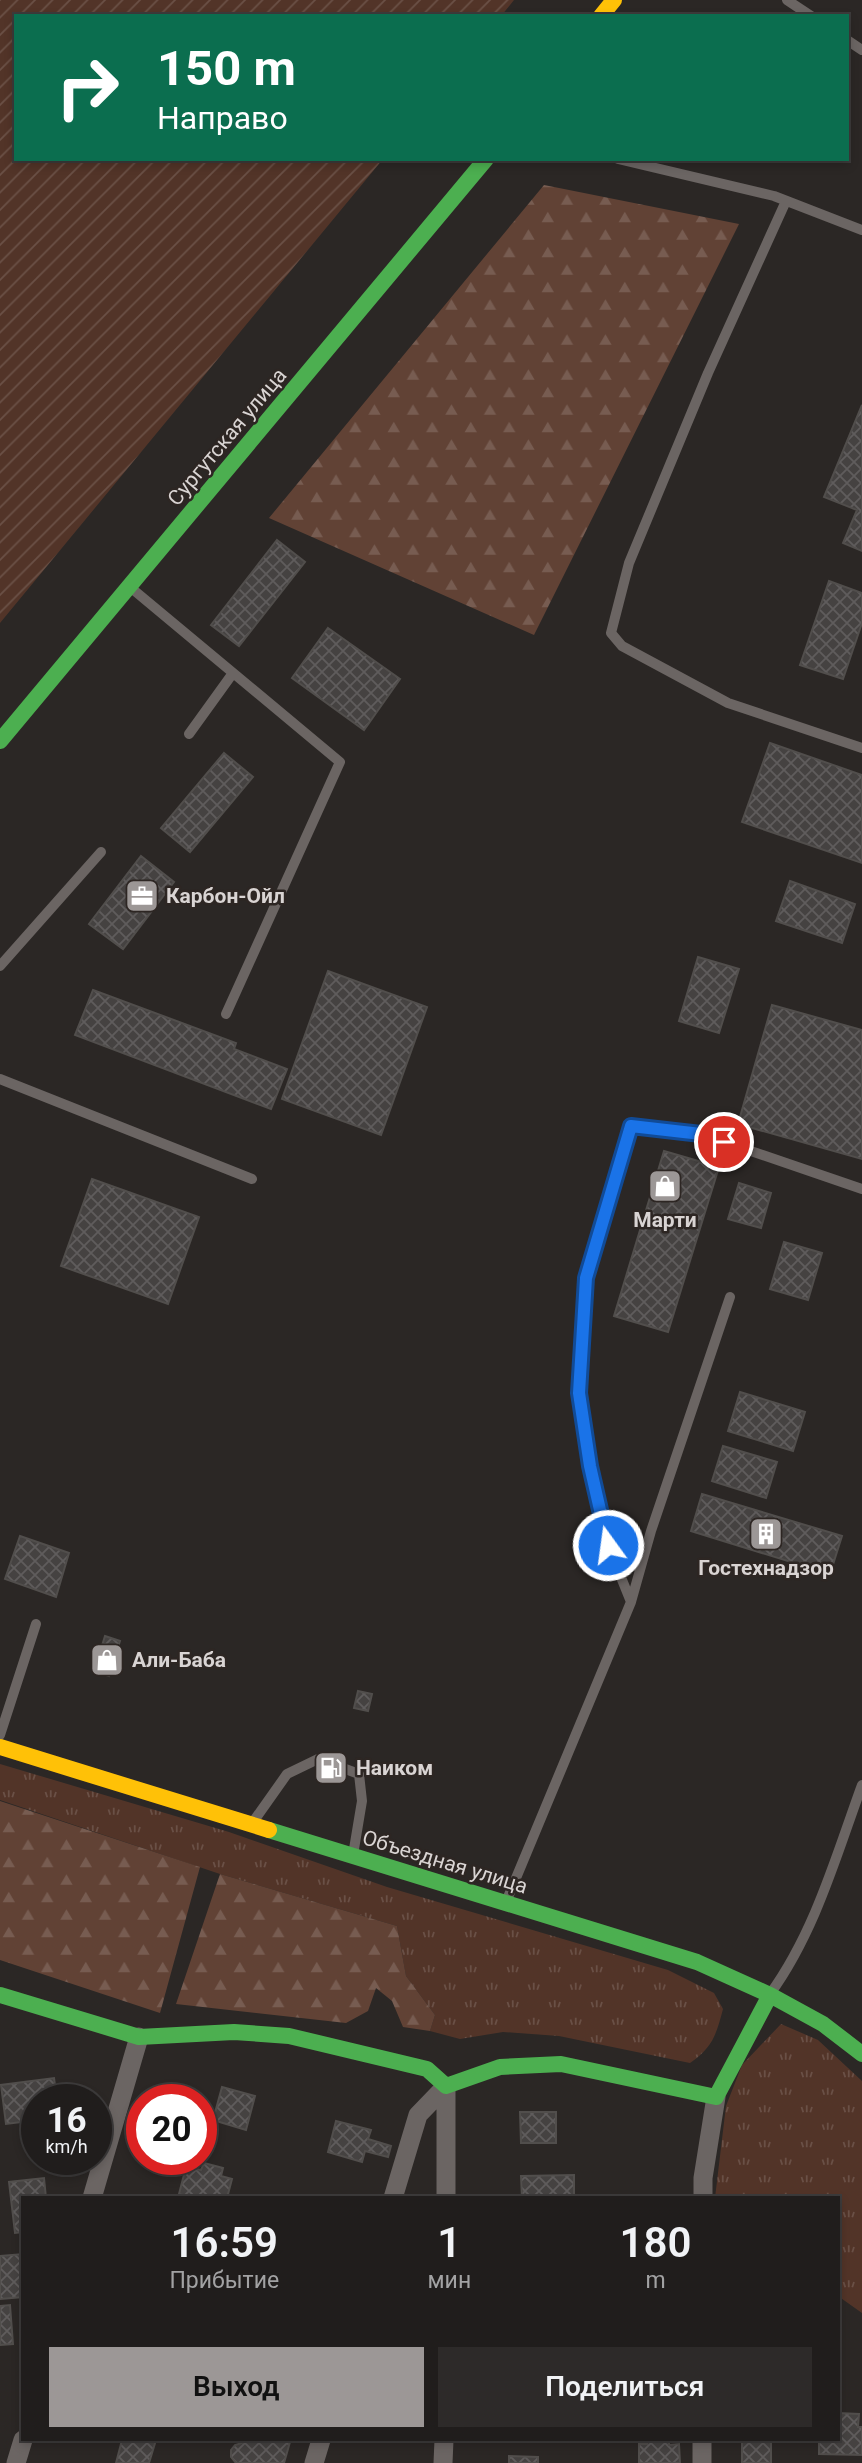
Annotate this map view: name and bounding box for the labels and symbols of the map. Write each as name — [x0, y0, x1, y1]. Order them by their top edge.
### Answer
street label: Сургутская улица — [163, 364, 291, 510]
office icon: Карбон-Ойл — [123, 877, 161, 915]
place label: Карбон-Ойл — [166, 884, 285, 908]
pin — [694, 1112, 754, 1172]
shop icon: Марти — [646, 1167, 684, 1205]
place label: Марти — [633, 1208, 697, 1232]
position arrow — [571, 1508, 645, 1582]
building icon: Гостехнадзор — [747, 1515, 785, 1553]
place label: Гостехнадзор — [698, 1556, 834, 1580]
shop icon: Али-Баба — [88, 1641, 126, 1679]
place label: Али-Баба — [132, 1648, 226, 1672]
fuel station icon: Наиком — [312, 1749, 350, 1787]
place label: Наиком — [356, 1756, 433, 1780]
street label: Объездная улица — [359, 1825, 531, 1899]
speed limit sign: 20 — [126, 2084, 217, 2175]

